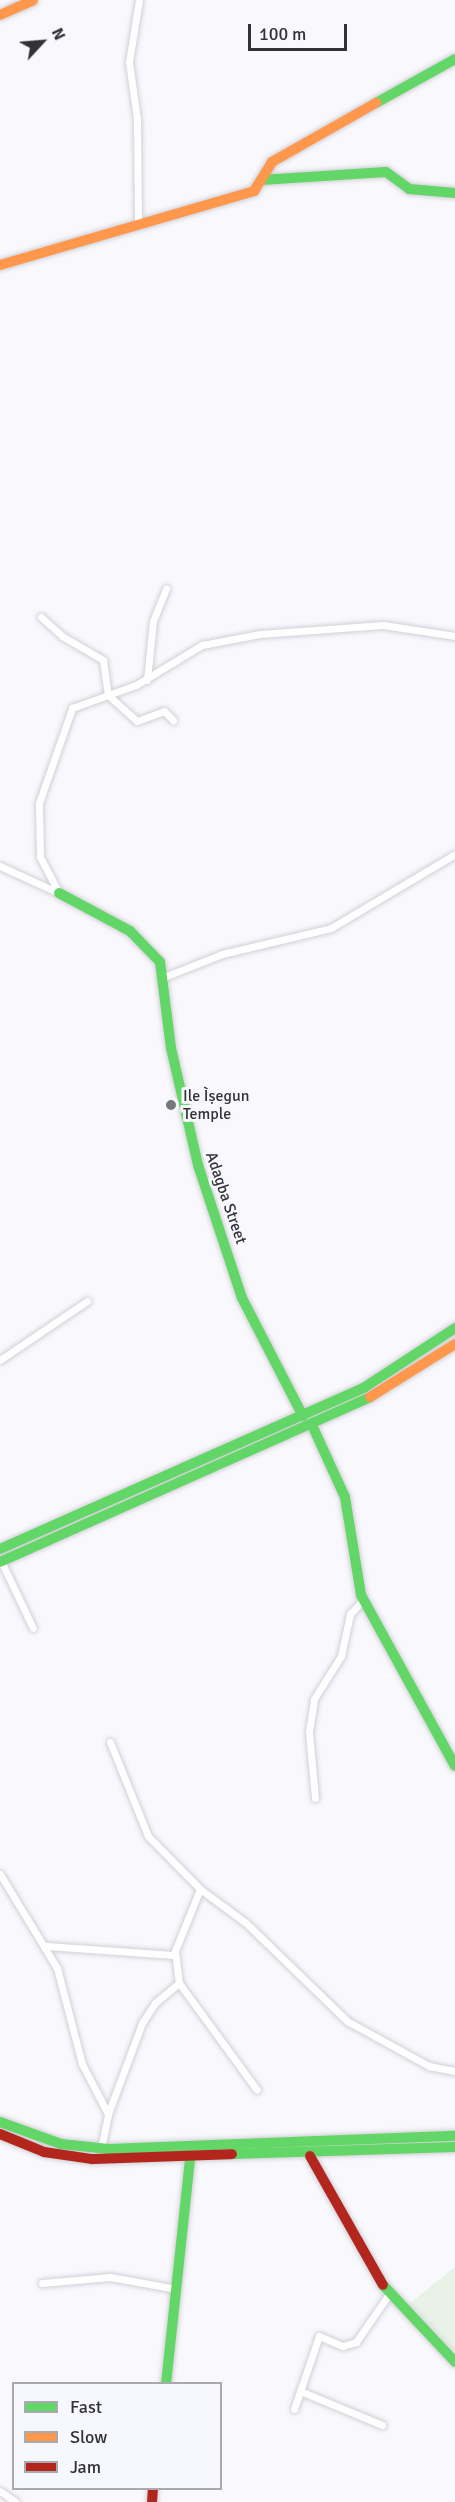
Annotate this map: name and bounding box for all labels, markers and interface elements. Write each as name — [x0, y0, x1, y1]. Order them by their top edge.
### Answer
north arrow — [12, 12, 72, 72]
scale bar — [251, 12, 350, 50]
text: 100 m — [259, 23, 306, 45]
text: N — [47, 25, 70, 43]
place label: Ile Ìṣegun Temple — [183, 1086, 249, 1124]
marker: Ile Ìṣegun Temple — [164, 1098, 178, 1112]
street label: Adagba Street — [201, 1149, 251, 1247]
legend — [12, 2382, 222, 2490]
text: Fast — [70, 2396, 102, 2418]
text: Slow — [70, 2426, 107, 2448]
text: Jam — [70, 2456, 101, 2478]

